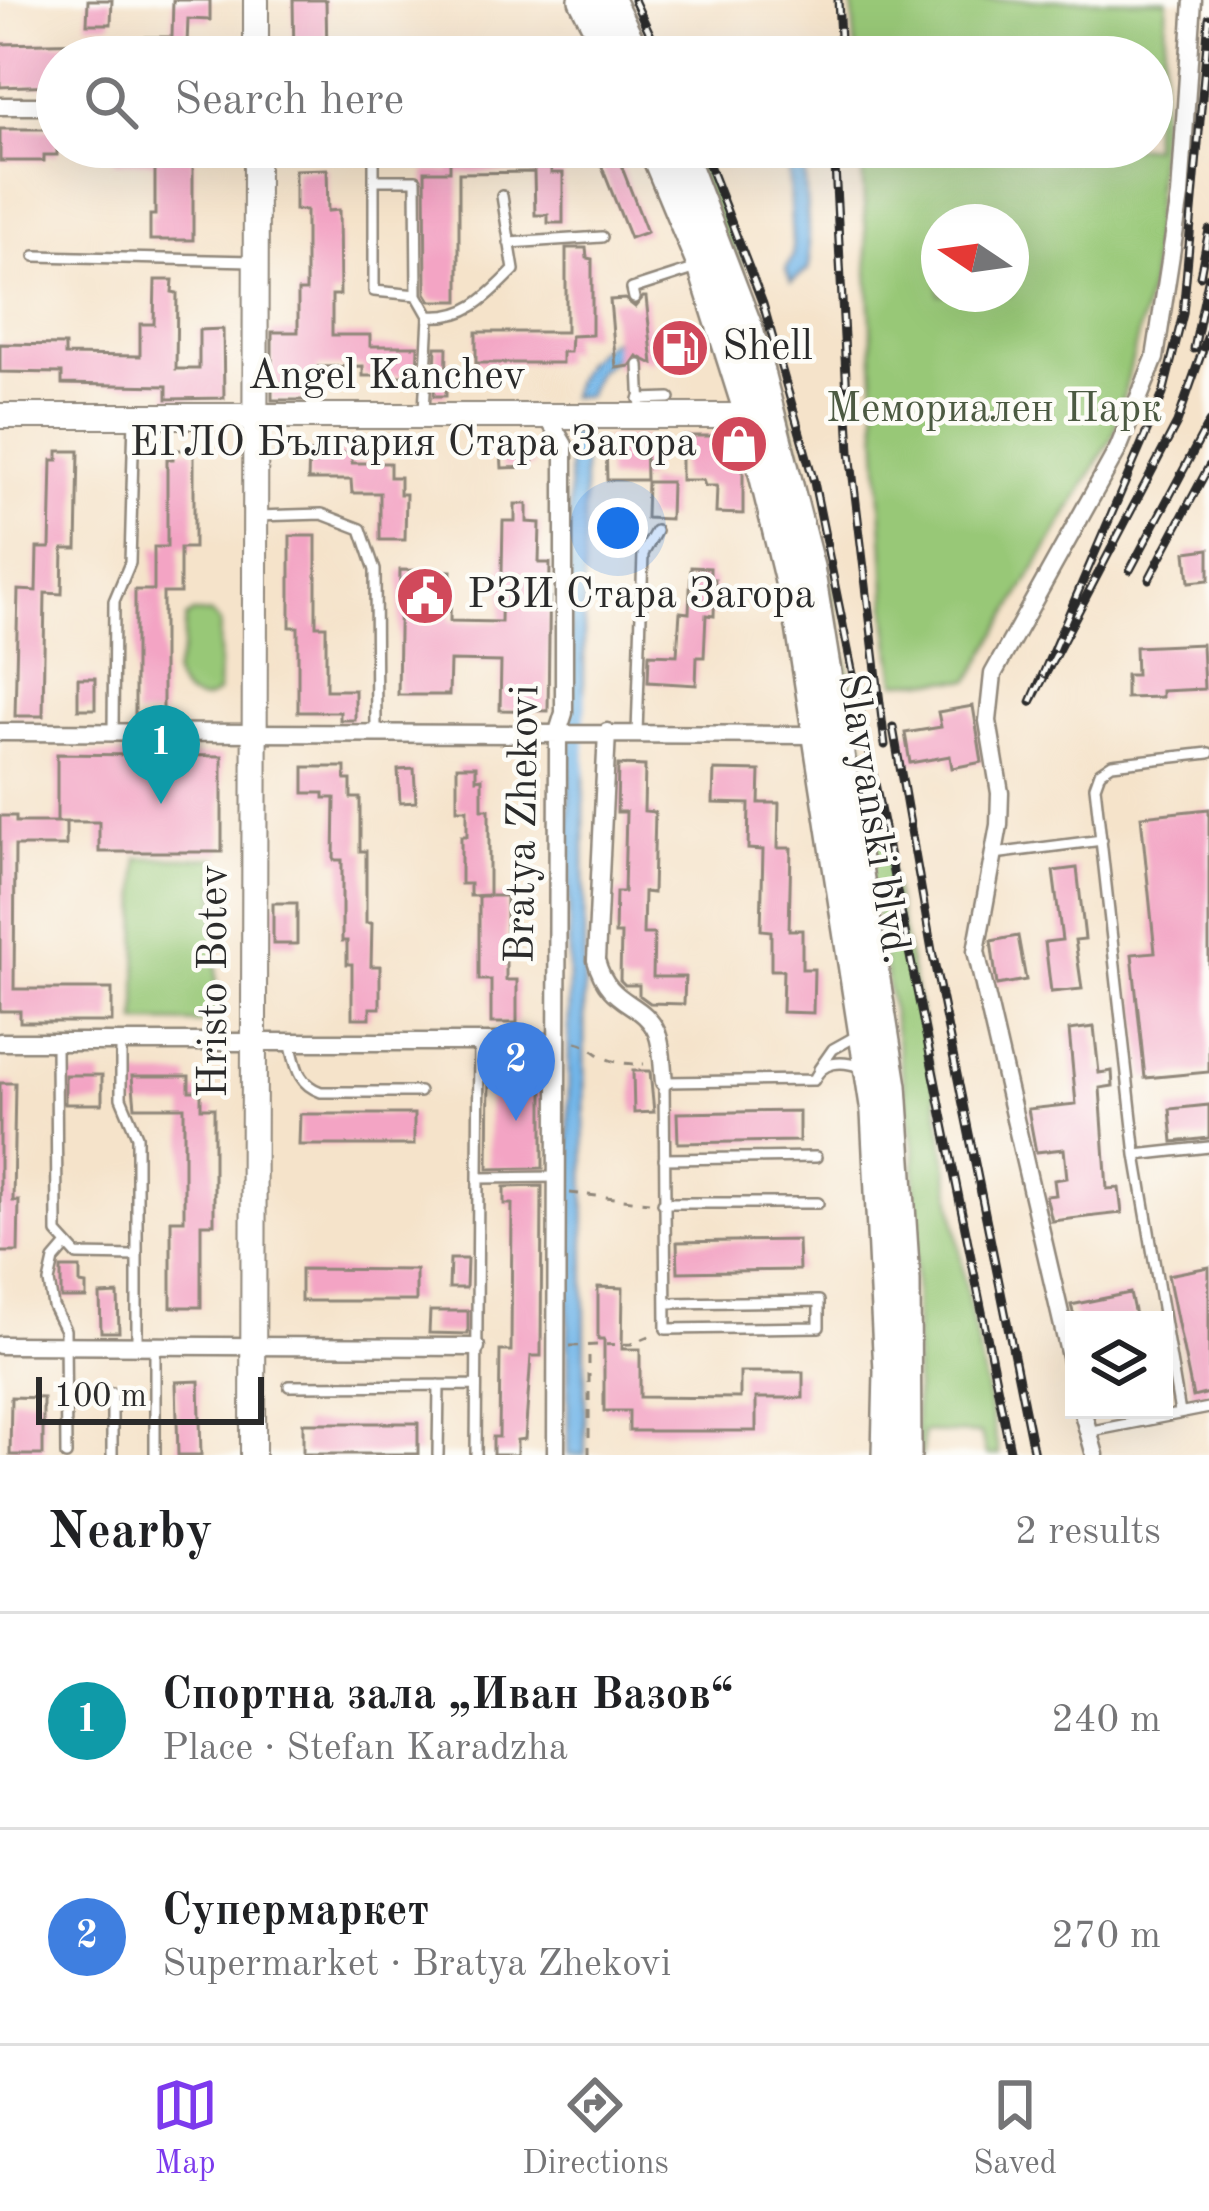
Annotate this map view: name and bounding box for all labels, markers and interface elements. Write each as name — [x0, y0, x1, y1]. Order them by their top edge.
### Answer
search box — [36, 36, 1173, 168]
icon: search — [78, 69, 144, 135]
text: Search here — [174, 79, 404, 124]
north arrow — [921, 204, 1029, 312]
fuel station icon: Shell — [649, 317, 711, 379]
place label: Shell — [722, 327, 813, 369]
street label: Angel Kanchev — [248, 356, 526, 398]
park label: Мемориален Парк — [826, 389, 1162, 431]
shop icon: ЕГЛО България Стара Загора — [708, 413, 770, 475]
place label: ЕГЛО България Стара Загора — [129, 423, 697, 465]
your location — [588, 498, 648, 558]
public building icon: РЗИ Стара Загора — [394, 565, 456, 627]
place label: РЗИ Стара Загора — [467, 575, 815, 617]
street label: Slavyanski blvd. — [829, 671, 917, 967]
street label: Bratya Zhekovi — [501, 684, 547, 964]
pin: 1 — [122, 705, 200, 804]
street label: Hristo Botev — [194, 864, 236, 1098]
pin: 2 — [477, 1022, 555, 1121]
map controls — [1065, 1311, 1173, 1419]
button: layers — [1065, 1311, 1173, 1419]
scale bar — [36, 1371, 264, 1424]
text: 100 m — [54, 1381, 147, 1414]
text: Nearby — [48, 1508, 213, 1559]
text: 2 results — [1015, 1513, 1161, 1552]
text: Спортна зала „Иван Вазов“ — [162, 1674, 733, 1719]
text: 1 — [76, 1701, 98, 1740]
text: 240 m — [1051, 1701, 1161, 1740]
text: Place · Stefan Karadzha — [162, 1729, 568, 1768]
text: Супермаркет — [162, 1890, 429, 1935]
text: 2 — [76, 1917, 98, 1956]
text: 270 m — [1051, 1917, 1161, 1956]
text: Supermarket · Bratya Zhekovi — [162, 1945, 671, 1984]
tab: Map — [152, 2072, 218, 2185]
tab: Directions — [522, 2072, 669, 2185]
tab: Saved — [973, 2072, 1057, 2185]

